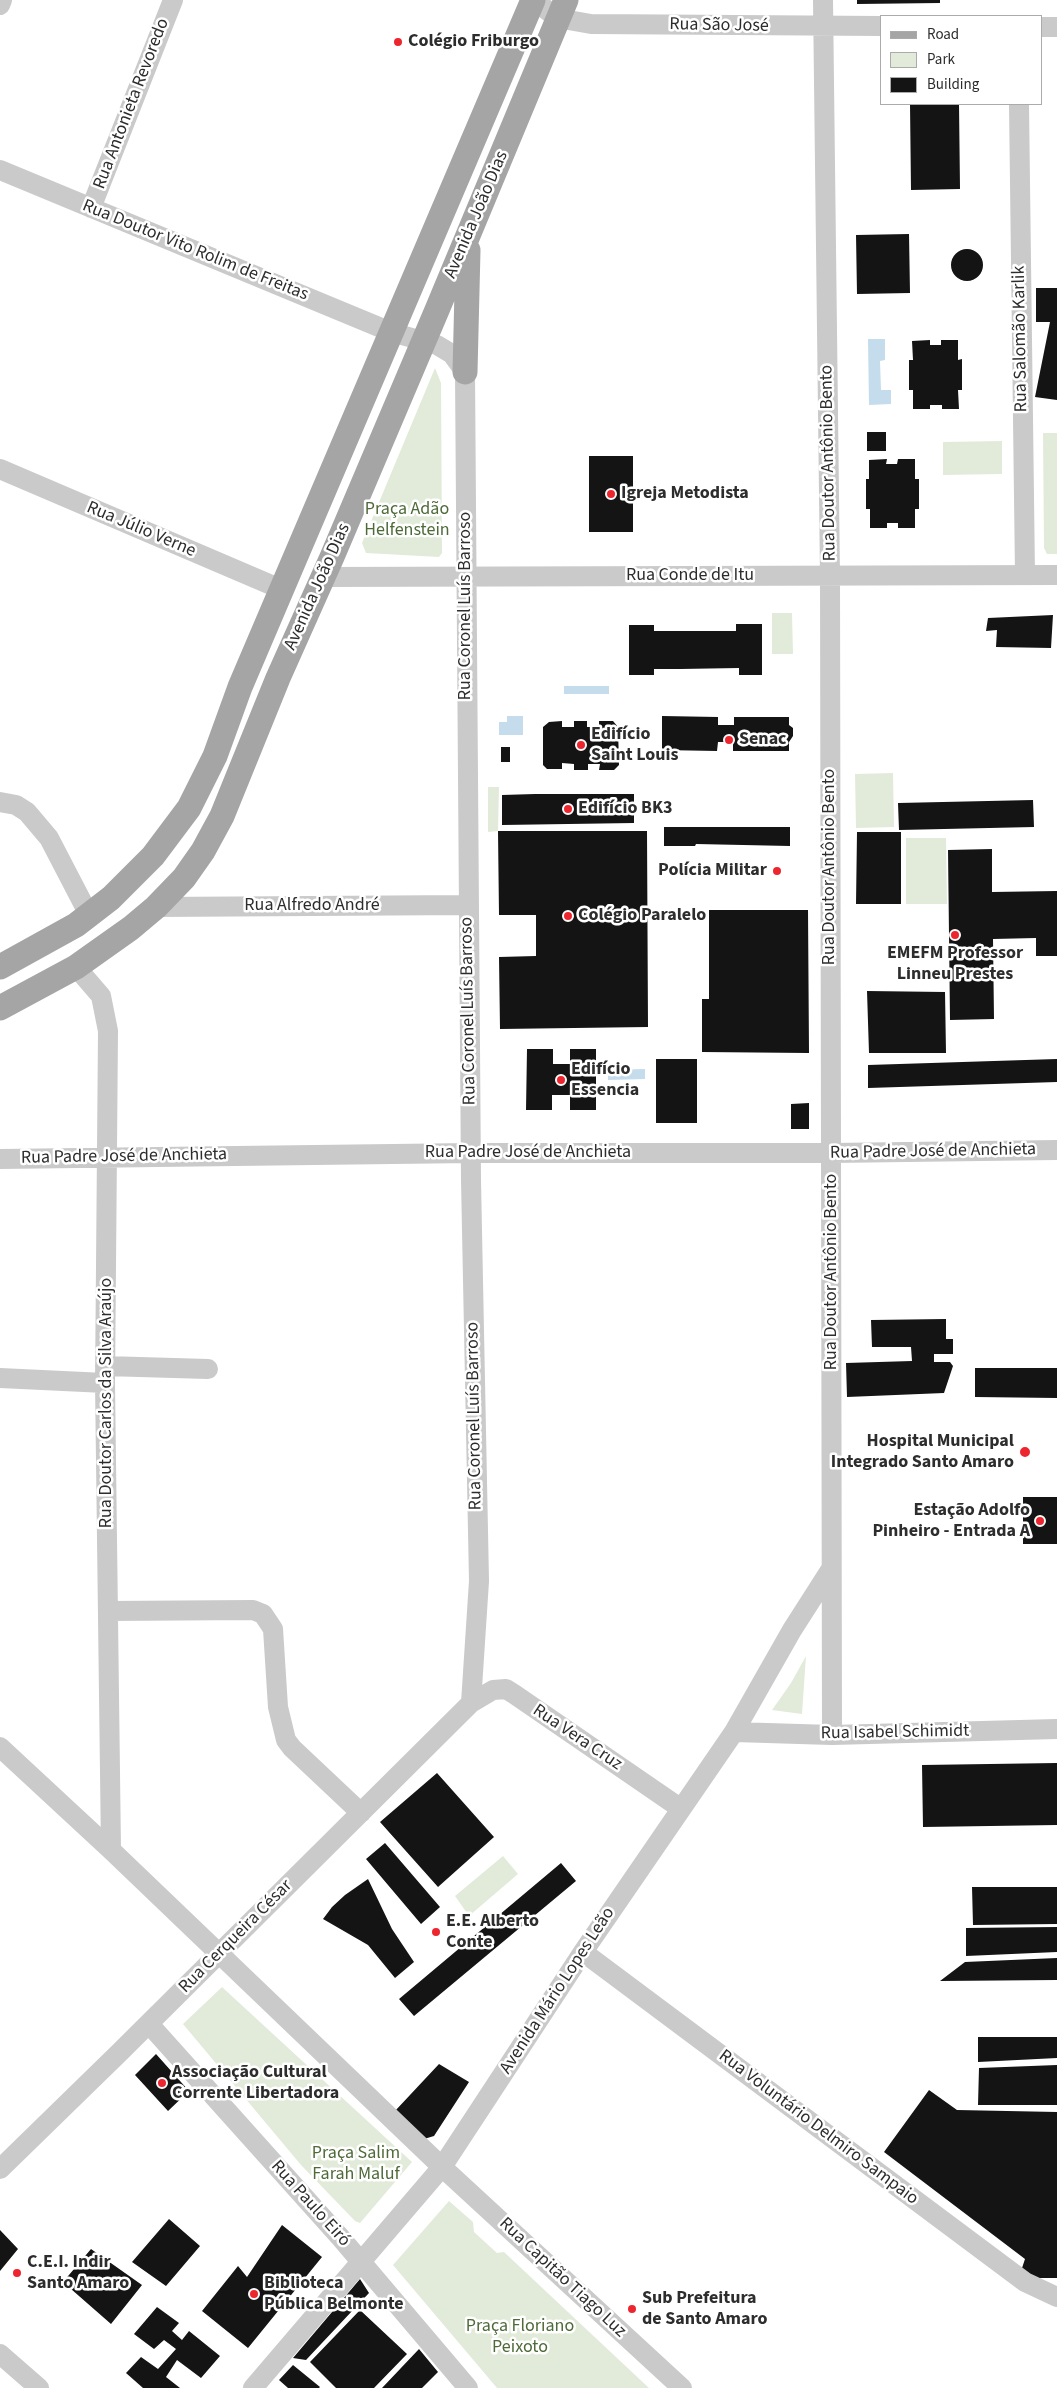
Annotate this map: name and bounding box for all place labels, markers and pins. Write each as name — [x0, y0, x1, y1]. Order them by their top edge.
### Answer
place label: Colégio Friburgo — [408, 31, 539, 53]
marker: Colégio Friburgo — [392, 36, 404, 48]
place label: Igreja Metodista — [621, 483, 749, 505]
marker: Igreja Metodista — [605, 488, 617, 500]
place label: Edifício Saint Louis — [591, 724, 678, 766]
place label: Senac — [739, 729, 787, 751]
marker: Senac — [723, 734, 735, 746]
marker: Edifício Saint Louis — [575, 739, 587, 751]
place label: Edifício BK3 — [578, 798, 672, 820]
marker: Edifício BK3 — [562, 803, 574, 815]
place label: Polícia Militar — [658, 860, 767, 882]
marker: Polícia Militar — [771, 865, 783, 877]
place label: Colégio Paralelo — [578, 905, 706, 927]
marker: Colégio Paralelo — [562, 910, 574, 922]
marker: EMEFM Professor Linneu Prestes — [949, 929, 961, 941]
place label: EMEFM Professor Linneu Prestes — [887, 943, 1023, 986]
place label: Edifício Essencia — [571, 1059, 639, 1102]
marker: Edifício Essencia — [555, 1074, 567, 1086]
place label: Hospital Municipal Integrado Santo Amaro — [831, 1431, 1014, 1474]
marker: Hospital Municipal Integrado Santo Amaro — [1018, 1445, 1032, 1459]
place label: Estação Adolfo Pinheiro - Entrada A — [872, 1500, 1030, 1542]
marker: Estação Adolfo Pinheiro - Entrada A — [1034, 1515, 1046, 1527]
place label: E.E. Alberto Conte — [446, 1911, 539, 1954]
marker: E.E. Alberto Conte — [430, 1926, 442, 1938]
place label: Associação Cultural Corrente Libertadora — [172, 2062, 339, 2104]
marker: Associação Cultural Corrente Libertadora — [156, 2077, 168, 2089]
place label: C.E.I. Indir Santo Amaro — [27, 2252, 129, 2294]
marker: C.E.I. Indir Santo Amaro — [11, 2267, 23, 2279]
place label: Biblioteca Pública Belmonte — [264, 2273, 404, 2316]
marker: Biblioteca Pública Belmonte — [248, 2288, 260, 2300]
place label: Sub Prefeitura de Santo Amaro — [642, 2288, 767, 2330]
marker: Sub Prefeitura de Santo Amaro — [626, 2303, 638, 2315]

